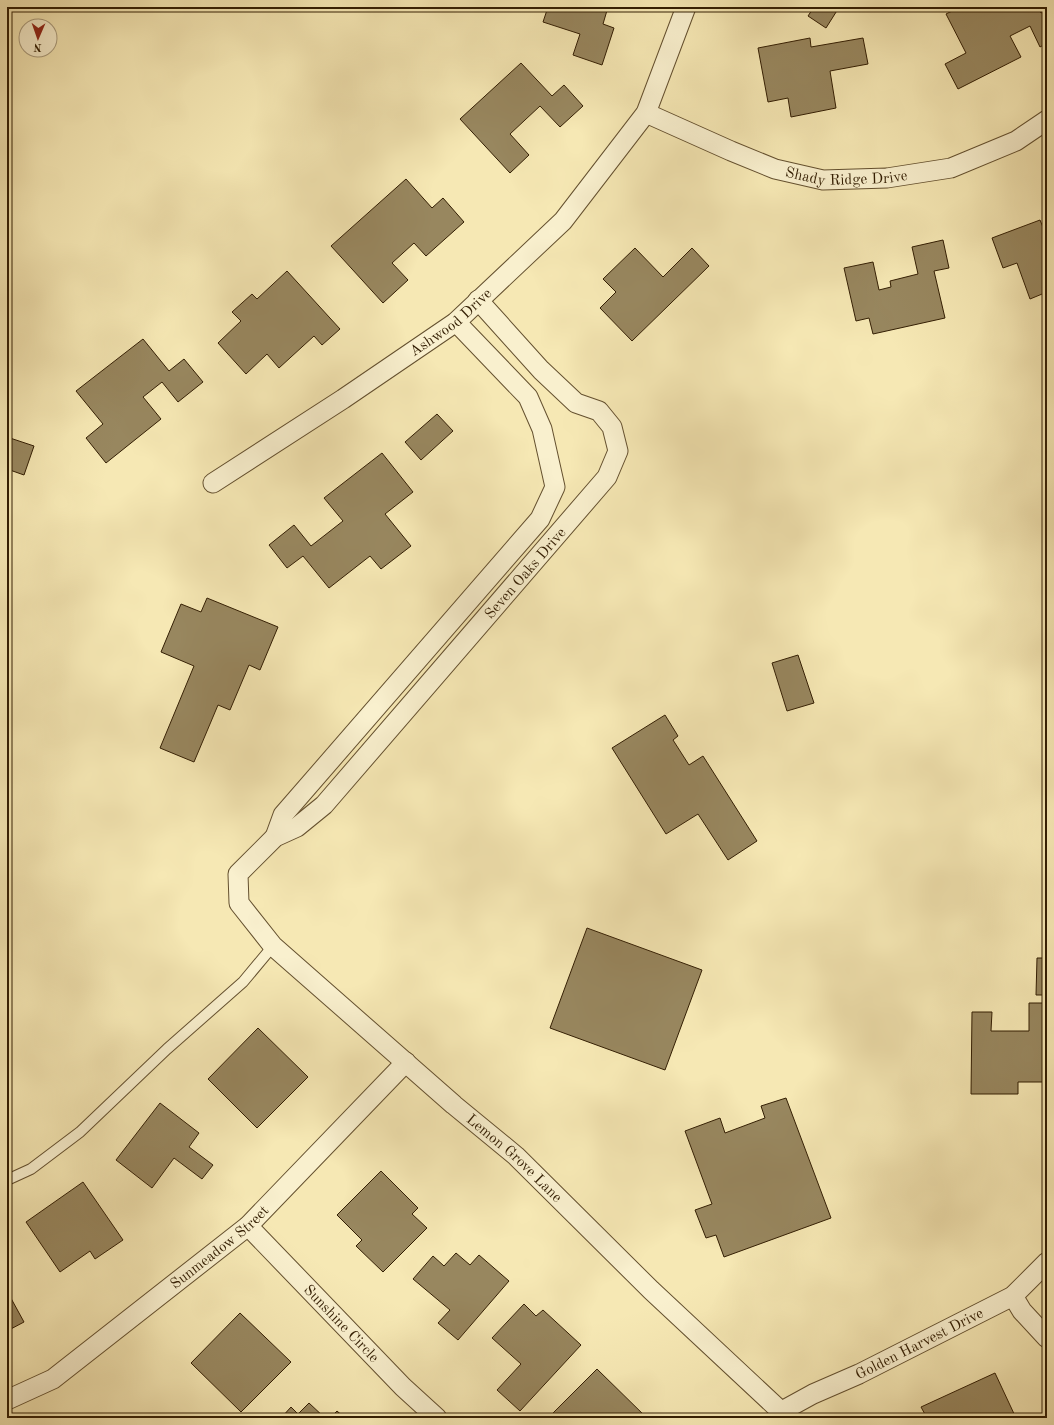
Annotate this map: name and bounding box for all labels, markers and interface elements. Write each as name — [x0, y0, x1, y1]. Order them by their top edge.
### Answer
north arrow — [18, 18, 58, 58]
text: N — [33, 41, 42, 52]
street label: Shady Ridge Drive — [784, 166, 909, 189]
street label: Ashwood Drive — [408, 286, 495, 360]
street label: Seven Oaks Drive — [483, 526, 570, 622]
street label: Lemon Grove Lane — [463, 1112, 564, 1206]
street label: Sunmeadow Street — [168, 1203, 272, 1293]
street label: Sunshine Circle — [300, 1283, 381, 1366]
street label: Golden Harvest Drive — [854, 1306, 986, 1383]

